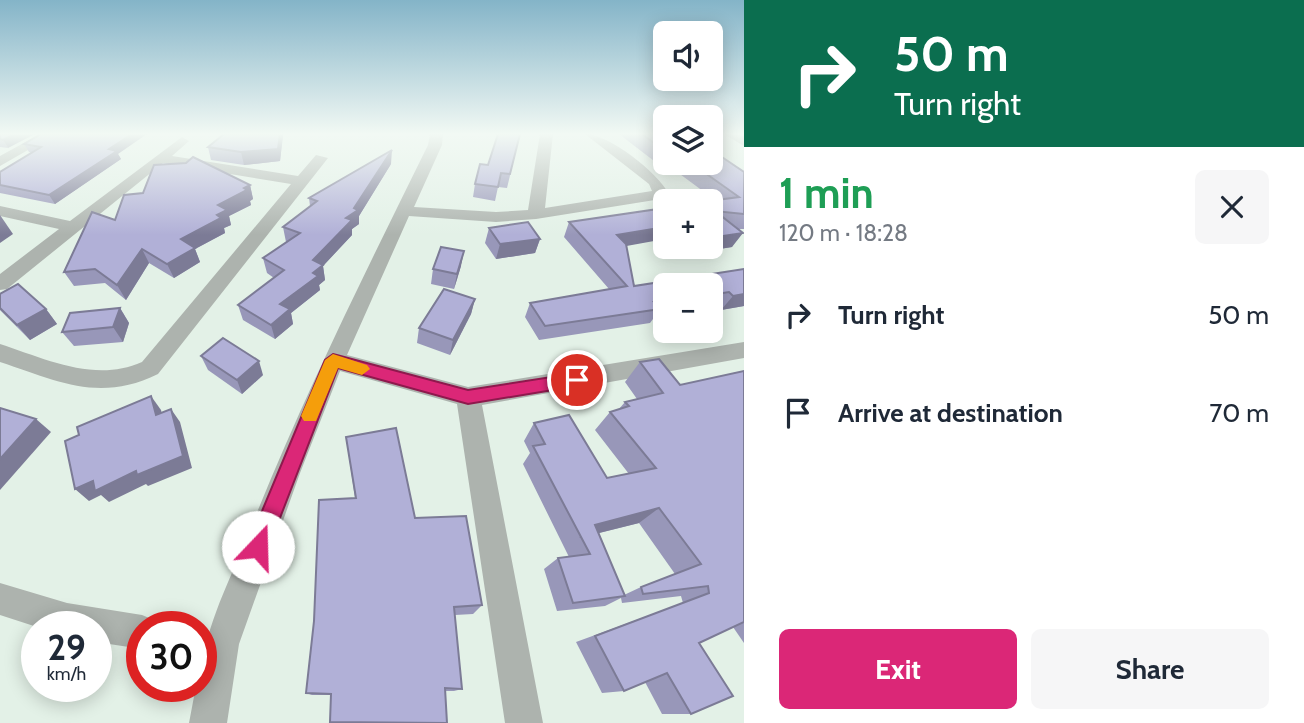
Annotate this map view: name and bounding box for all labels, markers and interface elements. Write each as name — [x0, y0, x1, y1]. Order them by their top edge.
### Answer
map controls — [653, 21, 723, 343]
button: sound — [653, 21, 723, 91]
text: 50 m — [894, 24, 1009, 83]
icon: right — [779, 28, 870, 119]
text: Turn right — [894, 84, 1021, 123]
button: layers — [653, 105, 723, 175]
text: 1 min — [779, 167, 874, 219]
button: close — [1195, 170, 1269, 244]
button: + — [653, 189, 723, 259]
text: 120 m · 18:28 — [779, 219, 908, 247]
button: − — [653, 273, 723, 343]
icon: right — [779, 296, 817, 334]
text: Turn right — [838, 299, 944, 331]
text: 50 m — [1208, 299, 1269, 331]
pin — [547, 350, 607, 410]
icon: arrive — [558, 361, 596, 399]
icon: arrive — [779, 394, 817, 432]
text: Arrive at destination — [838, 397, 1063, 429]
text: 70 m — [1209, 397, 1269, 429]
position arrow — [221, 510, 295, 584]
speed limit sign: 30 — [126, 611, 217, 702]
text: 29 — [47, 626, 86, 669]
button: Exit — [779, 629, 1017, 709]
button: Share — [1031, 629, 1269, 709]
text: km/h — [47, 663, 86, 685]

